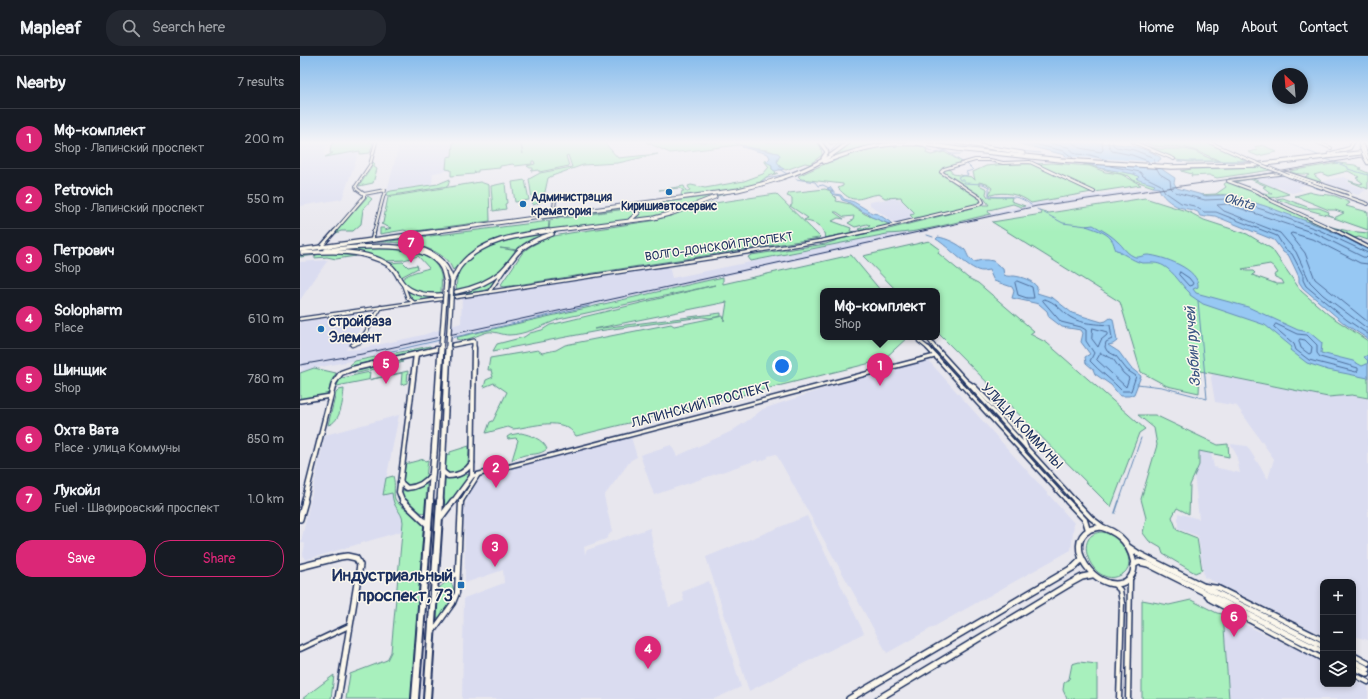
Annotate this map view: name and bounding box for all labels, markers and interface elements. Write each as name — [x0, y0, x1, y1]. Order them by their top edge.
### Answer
search box — [106, 10, 386, 46]
text: Mapleaf — [20, 16, 82, 40]
icon: search — [120, 17, 142, 39]
text: Search here — [152, 18, 225, 37]
text: Home — [1139, 19, 1174, 36]
text: Map — [1196, 19, 1219, 36]
text: About — [1241, 19, 1277, 36]
text: Contact — [1299, 19, 1348, 36]
north arrow — [1272, 68, 1308, 104]
text: Nearby — [16, 72, 65, 93]
text: 7 results — [237, 74, 284, 90]
text: Мф-комплект — [54, 121, 146, 140]
text: 1 — [26, 131, 32, 147]
text: 200 m — [245, 131, 284, 147]
text: Shop · Лапинский проспект — [54, 140, 204, 156]
text: Petrovich — [54, 181, 113, 200]
marker: Киришиавтосервис — [664, 187, 674, 197]
place label: Администрация крематория — [531, 190, 613, 219]
water label: Okhta — [1222, 190, 1257, 214]
text: 2 — [25, 191, 33, 207]
text: 550 m — [247, 191, 284, 207]
marker: Администрация крематория — [518, 199, 528, 209]
place label: Киришиавтосервис — [621, 199, 717, 214]
text: Shop · Лапинский проспект — [54, 200, 204, 216]
street label: ВОЛГО-ДОНСКОЙ ПРОСПЕКТ — [644, 229, 794, 265]
pin: 7 — [398, 230, 424, 263]
text: Петрович — [54, 241, 115, 260]
text: 3 — [25, 251, 33, 267]
text: 600 m — [244, 251, 284, 267]
text: Shop — [54, 260, 81, 276]
popup — [820, 288, 940, 340]
text: Мф-комплект — [834, 297, 926, 316]
text: Solopharm — [54, 301, 122, 320]
water label: Зыбин ручей — [1181, 304, 1205, 388]
text: 4 — [25, 311, 33, 327]
text: 610 m — [248, 311, 284, 327]
place label: стройбаза Элемент — [328, 313, 392, 346]
text: Shop — [834, 316, 861, 332]
text: Place — [54, 320, 83, 336]
marker: стройбаза Элемент — [316, 324, 326, 334]
pin: 5 — [373, 351, 399, 384]
pin: 1 — [867, 353, 893, 386]
your location — [772, 356, 792, 376]
text: Шинщик — [54, 361, 107, 380]
text: 5 — [25, 371, 33, 387]
text: 780 m — [247, 371, 284, 387]
street label: ЛАПИНСКИЙ ПРОСПЕКТ — [628, 378, 773, 432]
street label: УЛИЦА КОММУНЫ — [978, 379, 1066, 473]
text: Shop — [54, 380, 81, 396]
text: Охта Вата — [54, 421, 119, 440]
text: 6 — [25, 431, 33, 447]
text: 850 m — [247, 431, 284, 447]
text: Place · улица Коммуны — [54, 440, 180, 456]
pin: 2 — [483, 455, 509, 488]
text: Лукойл — [54, 481, 100, 500]
text: 7 — [26, 491, 32, 507]
text: 1.0 km — [247, 491, 284, 507]
text: Fuel · Шафировский проспект — [54, 500, 220, 516]
pin: 3 — [482, 534, 508, 567]
button: Save — [16, 540, 146, 577]
button: Share — [154, 540, 284, 577]
place label: Индустриальный проспект, 73 — [332, 565, 453, 606]
map controls — [1320, 579, 1356, 687]
button: + — [1320, 579, 1356, 615]
marker: Индустриальный проспект, 73 — [456, 580, 466, 590]
pin: 6 — [1221, 604, 1247, 637]
button: − — [1320, 615, 1356, 651]
pin: 4 — [635, 636, 661, 669]
button: layers — [1320, 651, 1356, 687]

